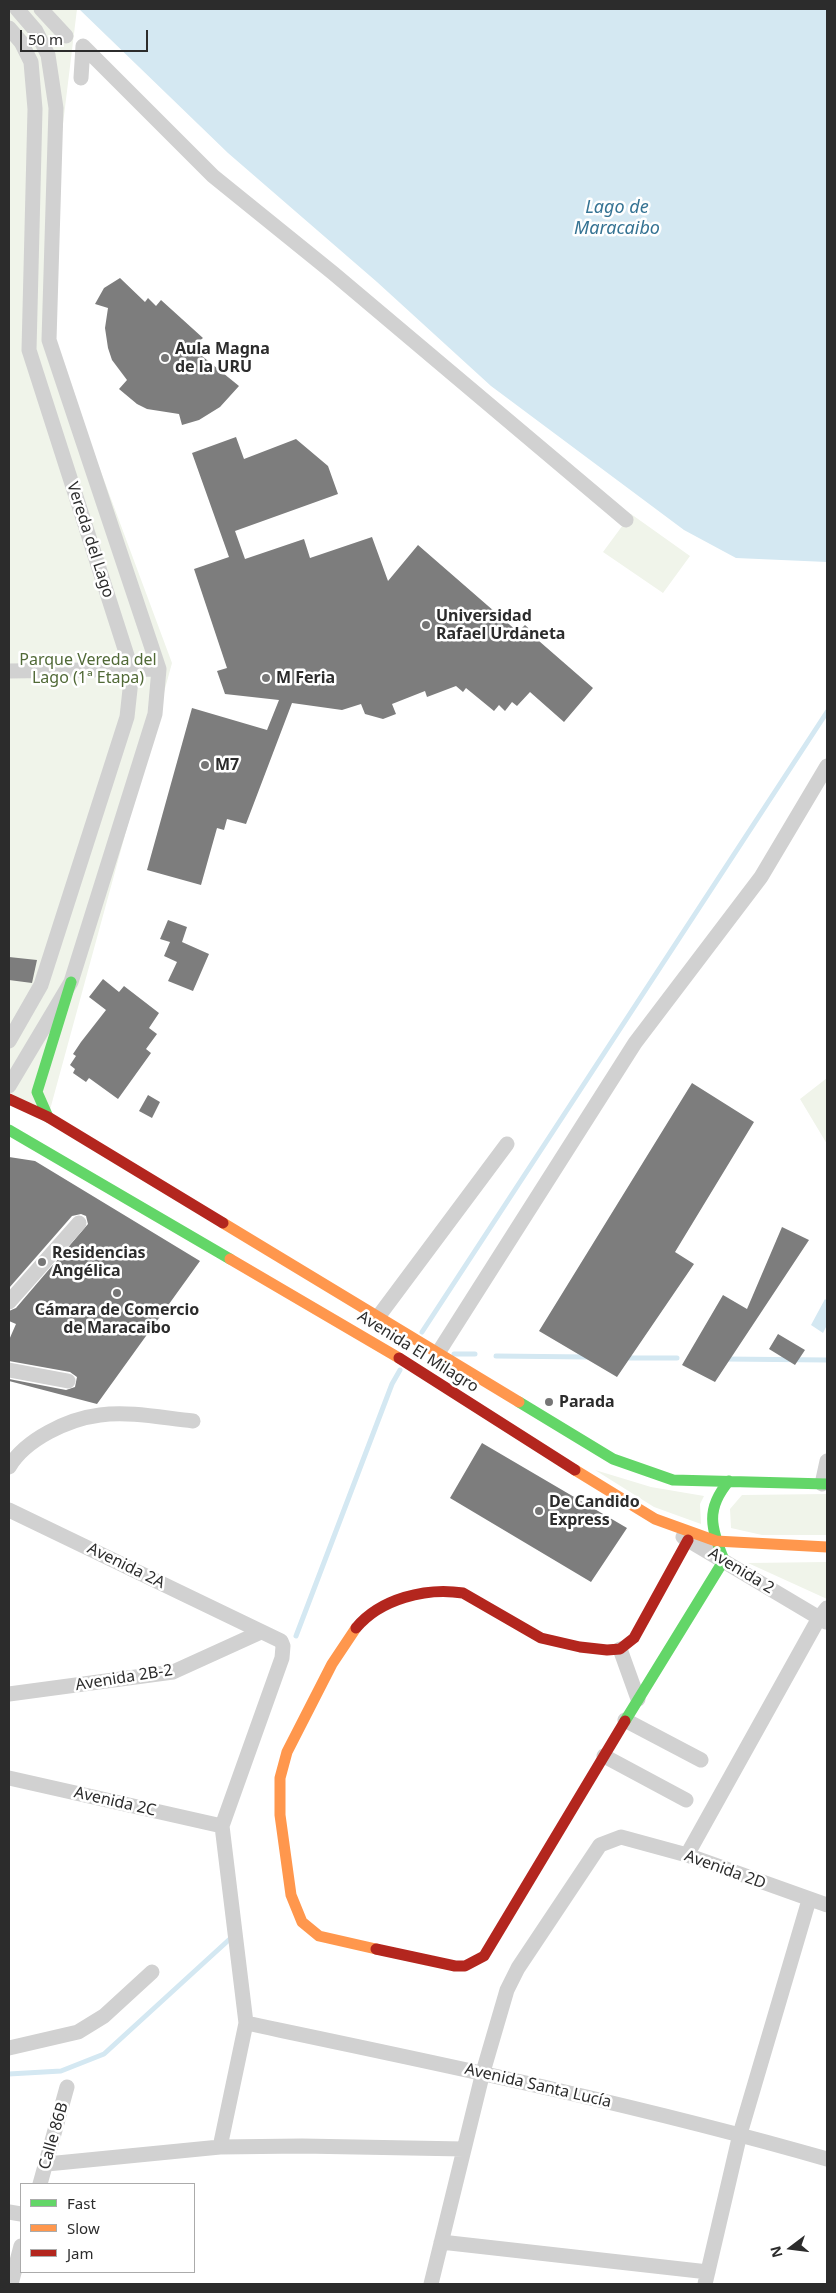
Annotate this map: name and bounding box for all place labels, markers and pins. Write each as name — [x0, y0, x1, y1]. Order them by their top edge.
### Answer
place label: Aula Magna de la URU — [175, 339, 270, 377]
marker: Aula Magna de la URU — [159, 352, 171, 364]
place label: Universidad Rafael Urdaneta — [436, 606, 565, 644]
marker: Universidad Rafael Urdaneta — [420, 619, 432, 631]
place label: M Feria — [276, 668, 335, 688]
marker: M Feria — [260, 672, 272, 684]
place label: M7 — [215, 755, 239, 775]
marker: M7 — [199, 759, 211, 771]
place label: Residencias Angélica — [52, 1243, 146, 1281]
marker: Residencias Angélica — [36, 1256, 48, 1268]
marker: Cámara de Comercio de Maracaibo — [111, 1287, 123, 1299]
place label: Cámara de Comercio de Maracaibo — [35, 1300, 199, 1338]
place label: Parada — [559, 1392, 615, 1412]
marker: Parada — [543, 1396, 555, 1408]
place label: De Candido Express — [549, 1492, 640, 1530]
marker: De Candido Express — [533, 1505, 545, 1517]

